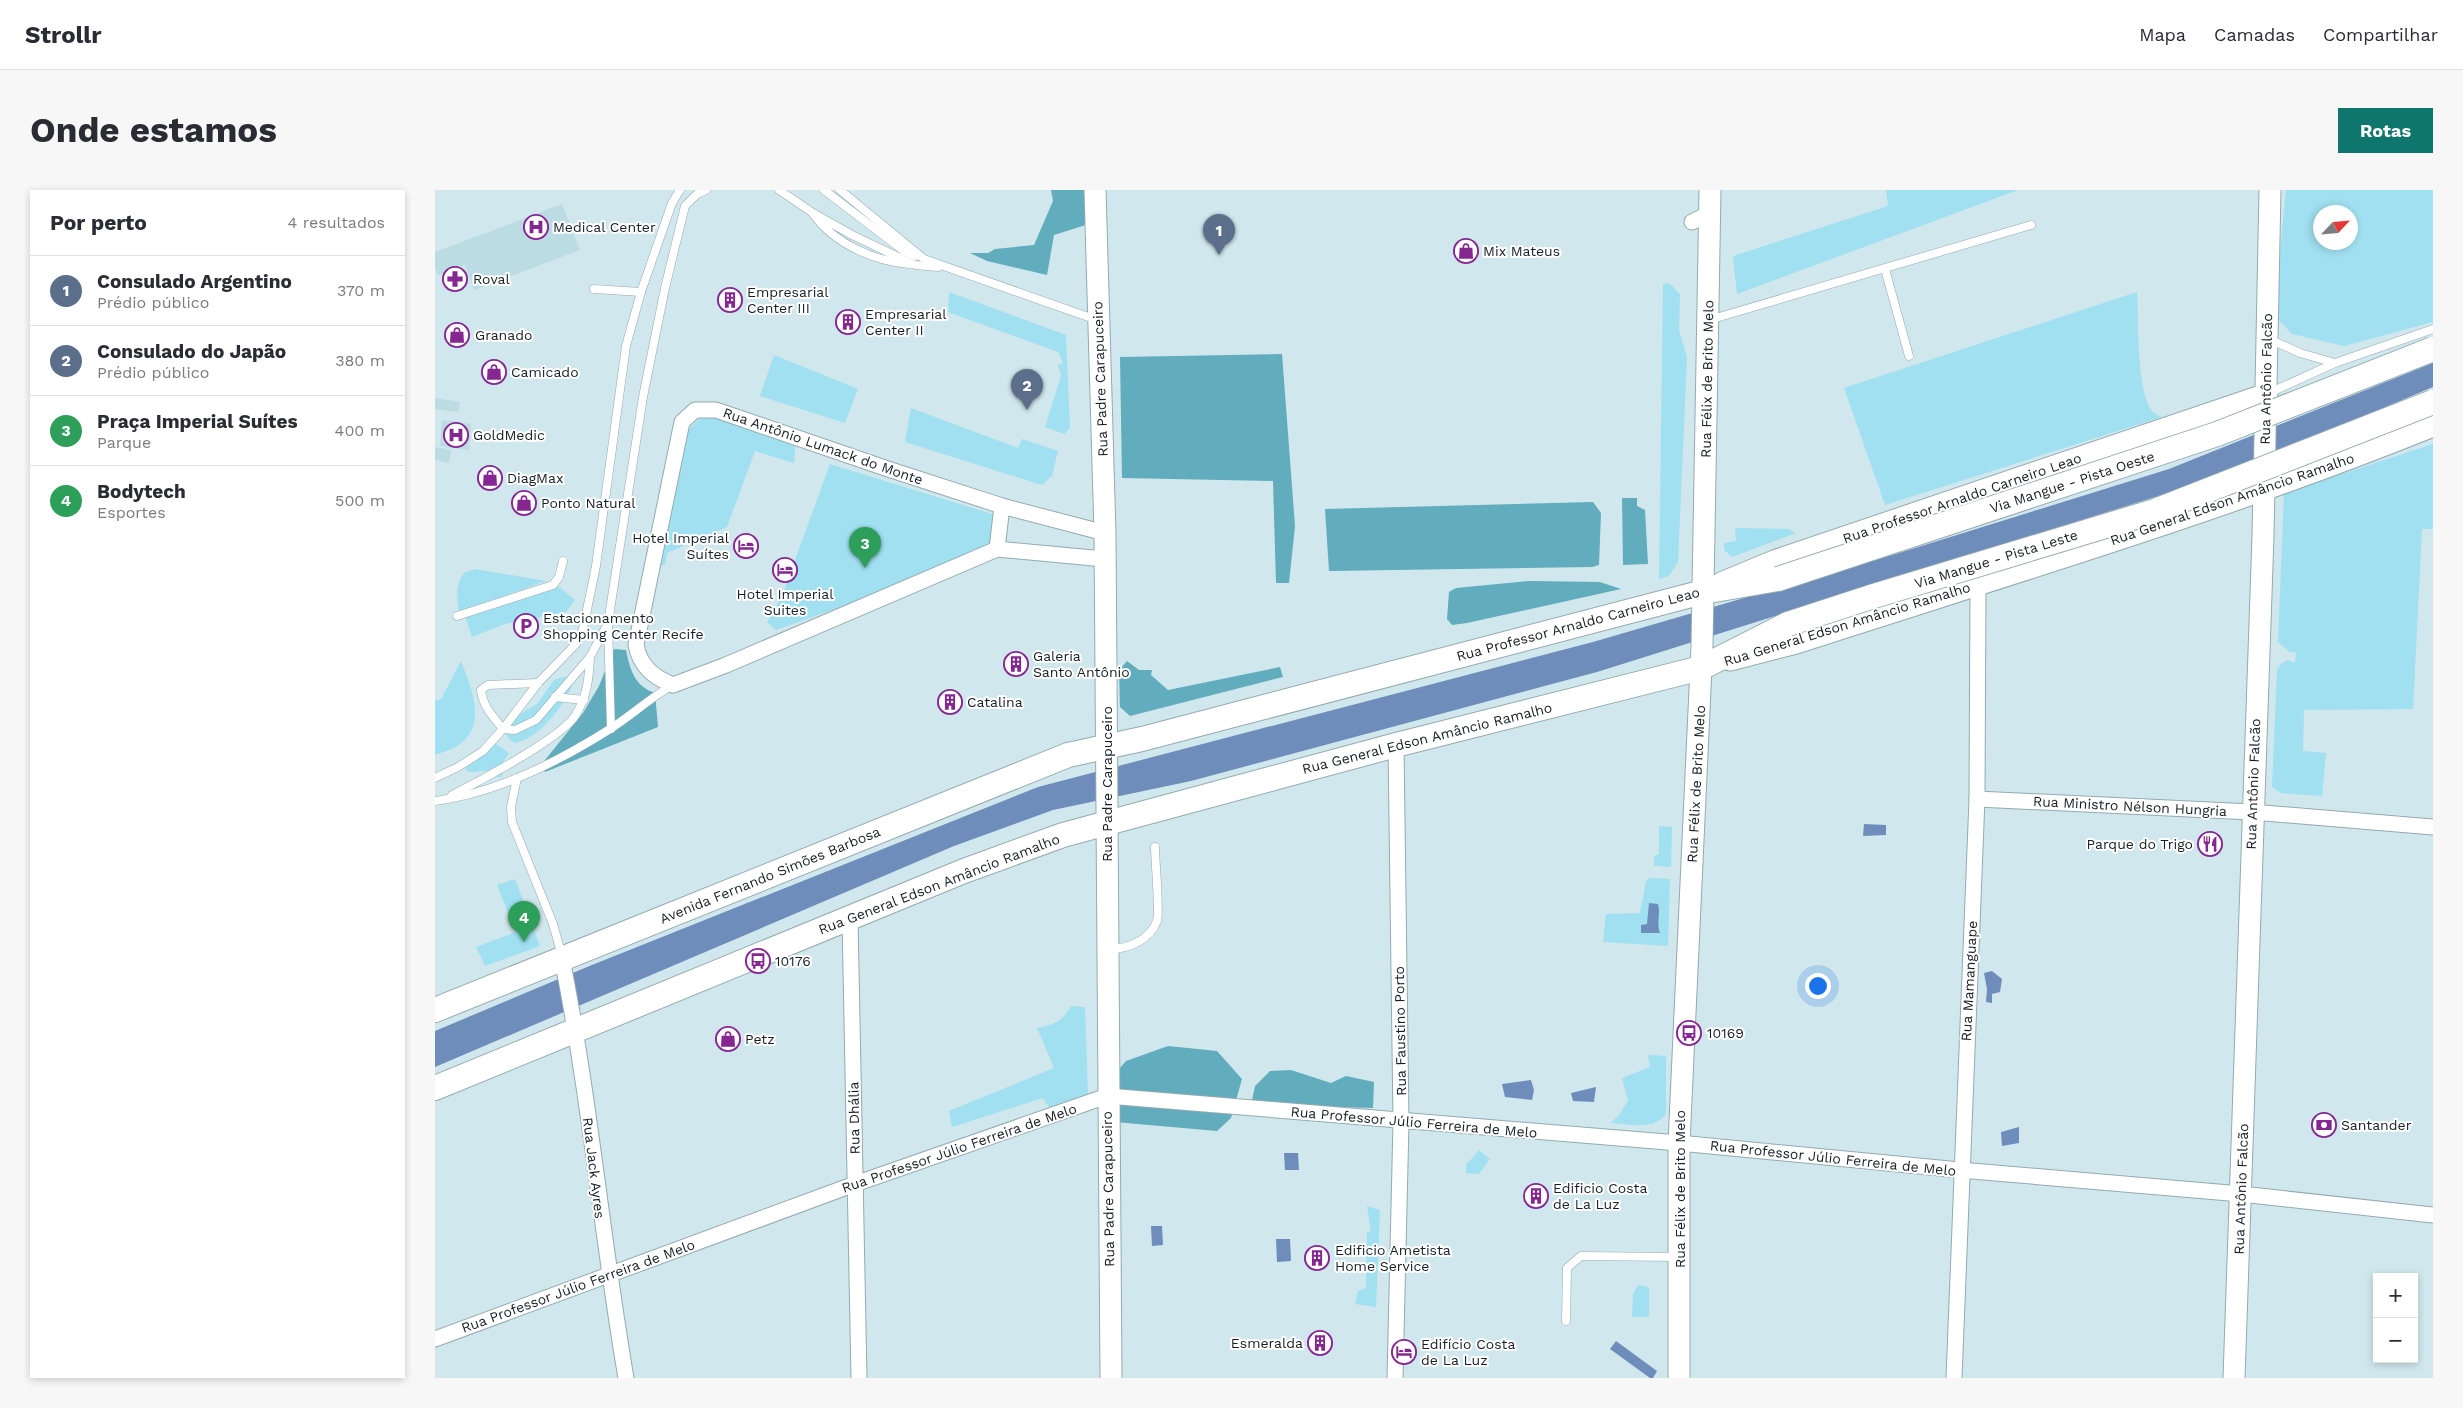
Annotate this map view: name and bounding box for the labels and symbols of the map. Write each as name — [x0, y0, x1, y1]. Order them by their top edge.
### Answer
north arrow — [2313, 205, 2358, 250]
hospital icon: Medical Center — [523, 214, 549, 240]
pin: 1 — [1203, 214, 1235, 255]
place label: Medical Center — [553, 219, 656, 235]
shop icon: Mix Mateus — [1453, 238, 1479, 264]
place label: Mix Mateus — [1483, 243, 1560, 259]
pharmacy icon: Roval — [442, 266, 468, 292]
place label: Roval — [473, 271, 510, 287]
place label: Empresarial Center III — [747, 284, 829, 316]
building icon: Empresarial Center III — [717, 287, 743, 313]
street label: Rua Félix de Brito Melo — [1698, 300, 1716, 458]
street label: Rua Padre Carapuceiro — [1089, 301, 1111, 457]
place label: Empresarial Center II — [865, 306, 947, 338]
building icon: Empresarial Center II — [835, 309, 861, 335]
street label: Rua Antônio Falcão — [2257, 313, 2275, 445]
shop icon: Granado — [444, 322, 470, 348]
place label: Granado — [475, 327, 532, 343]
shop icon: Camicado — [481, 359, 507, 385]
place label: Camicado — [511, 364, 579, 380]
pin: 2 — [1011, 369, 1043, 410]
street label: Rua Antônio Lumack do Monte — [721, 404, 925, 488]
hospital icon: GoldMedic — [443, 422, 469, 448]
place label: GoldMedic — [473, 427, 545, 443]
street label: Via Mangue - Pista Oeste — [1988, 448, 2156, 516]
street label: Rua Professor Arnaldo Carneiro Leao — [1841, 450, 2083, 546]
street label: Rua General Edson Amâncio Ramalho — [2108, 450, 2356, 548]
shop icon: DiagMax — [477, 465, 503, 491]
place label: DiagMax — [507, 470, 563, 486]
shop icon: Ponto Natural — [511, 490, 537, 516]
place label: Ponto Natural — [541, 495, 636, 511]
pin: 3 — [849, 527, 881, 568]
street label: Via Mangue - Pista Leste — [1912, 527, 2080, 591]
place label: Hotel Imperial Suítes — [632, 530, 730, 562]
hotel icon: Hotel Imperial Suítes — [733, 533, 759, 559]
hotel icon: Hotel Imperial Suites — [772, 557, 798, 583]
street label: Rua General Edson Amâncio Ramalho — [1722, 579, 1972, 669]
street label: Rua Professor Arnaldo Carneiro Leao — [1455, 584, 1701, 664]
place label: Hotel Imperial Suites — [737, 586, 834, 618]
place label: Estacionamento Shopping Center Recife — [543, 610, 704, 642]
parking icon: Estacionamento Shopping Center Recife — [513, 613, 539, 639]
place label: Galeria Santo Antônio — [1033, 648, 1130, 680]
building icon: Galeria Santo Antônio — [1003, 651, 1029, 677]
building icon: Catalina — [937, 689, 963, 715]
place label: Catalina — [967, 694, 1023, 710]
street label: Rua General Edson Amâncio Ramalho — [1300, 699, 1554, 777]
street label: Rua Félix de Brito Melo — [1684, 705, 1708, 863]
street label: Rua Padre Carapuceiro — [1099, 706, 1115, 862]
street label: Rua Antônio Falcão — [2243, 718, 2263, 850]
street label: Rua Ministro Nélson Hungria — [2033, 793, 2227, 819]
street label: Avenida Fernando Simões Barbosa — [657, 823, 883, 927]
street label: Rua General Edson Amâncio Ramalho — [816, 830, 1062, 938]
restaurant icon: Parque do Trigo — [2197, 831, 2223, 857]
place label: Parque do Trigo — [2086, 836, 2193, 852]
pin: 4 — [508, 901, 540, 942]
street label: Rua Mamanguape — [1958, 920, 1980, 1042]
bus stop icon: 10176 — [745, 948, 771, 974]
place label: 10176 — [775, 953, 811, 969]
street label: Rua Faustino Porto — [1391, 966, 1409, 1096]
your location — [1805, 973, 1831, 999]
bus stop icon: 10169 — [1676, 1020, 1702, 1046]
place label: 10169 — [1707, 1025, 1744, 1041]
shop icon: Petz — [715, 1026, 741, 1052]
place label: Petz — [745, 1031, 775, 1047]
street label: Rua Dhália — [845, 1081, 863, 1154]
street label: Rua Professor Júlio Ferreira de Melo — [839, 1100, 1079, 1196]
street label: Rua Professor Júlio Ferreira de Melo — [1290, 1103, 1538, 1141]
street label: Rua Félix de Brito Melo — [1672, 1110, 1688, 1268]
street label: Rua Padre Carapuceiro — [1099, 1111, 1117, 1267]
bank icon: Santander — [2311, 1112, 2337, 1138]
street label: Rua Jack Ayres — [580, 1116, 608, 1220]
place label: Santander — [2341, 1117, 2412, 1133]
street label: Rua Antônio Falcão — [2231, 1123, 2251, 1255]
street label: Rua Professor Júlio Ferreira de Melo — [1709, 1137, 1957, 1179]
place label: Edificio Costa de La Luz — [1553, 1180, 1647, 1212]
building icon: Edificio Costa de La Luz — [1523, 1183, 1549, 1209]
street label: Rua Professor Júlio Ferreira de Melo — [459, 1236, 697, 1336]
place label: Edificio Ametista Home Service — [1335, 1242, 1451, 1274]
building icon: Edificio Ametista Home Service — [1304, 1245, 1330, 1271]
building icon: Esmeralda — [1307, 1330, 1333, 1356]
place label: Esmeralda — [1231, 1335, 1303, 1351]
place label: Edifício Costa de La Luz — [1421, 1336, 1515, 1368]
hotel icon: Edifício Costa de La Luz — [1391, 1339, 1417, 1365]

